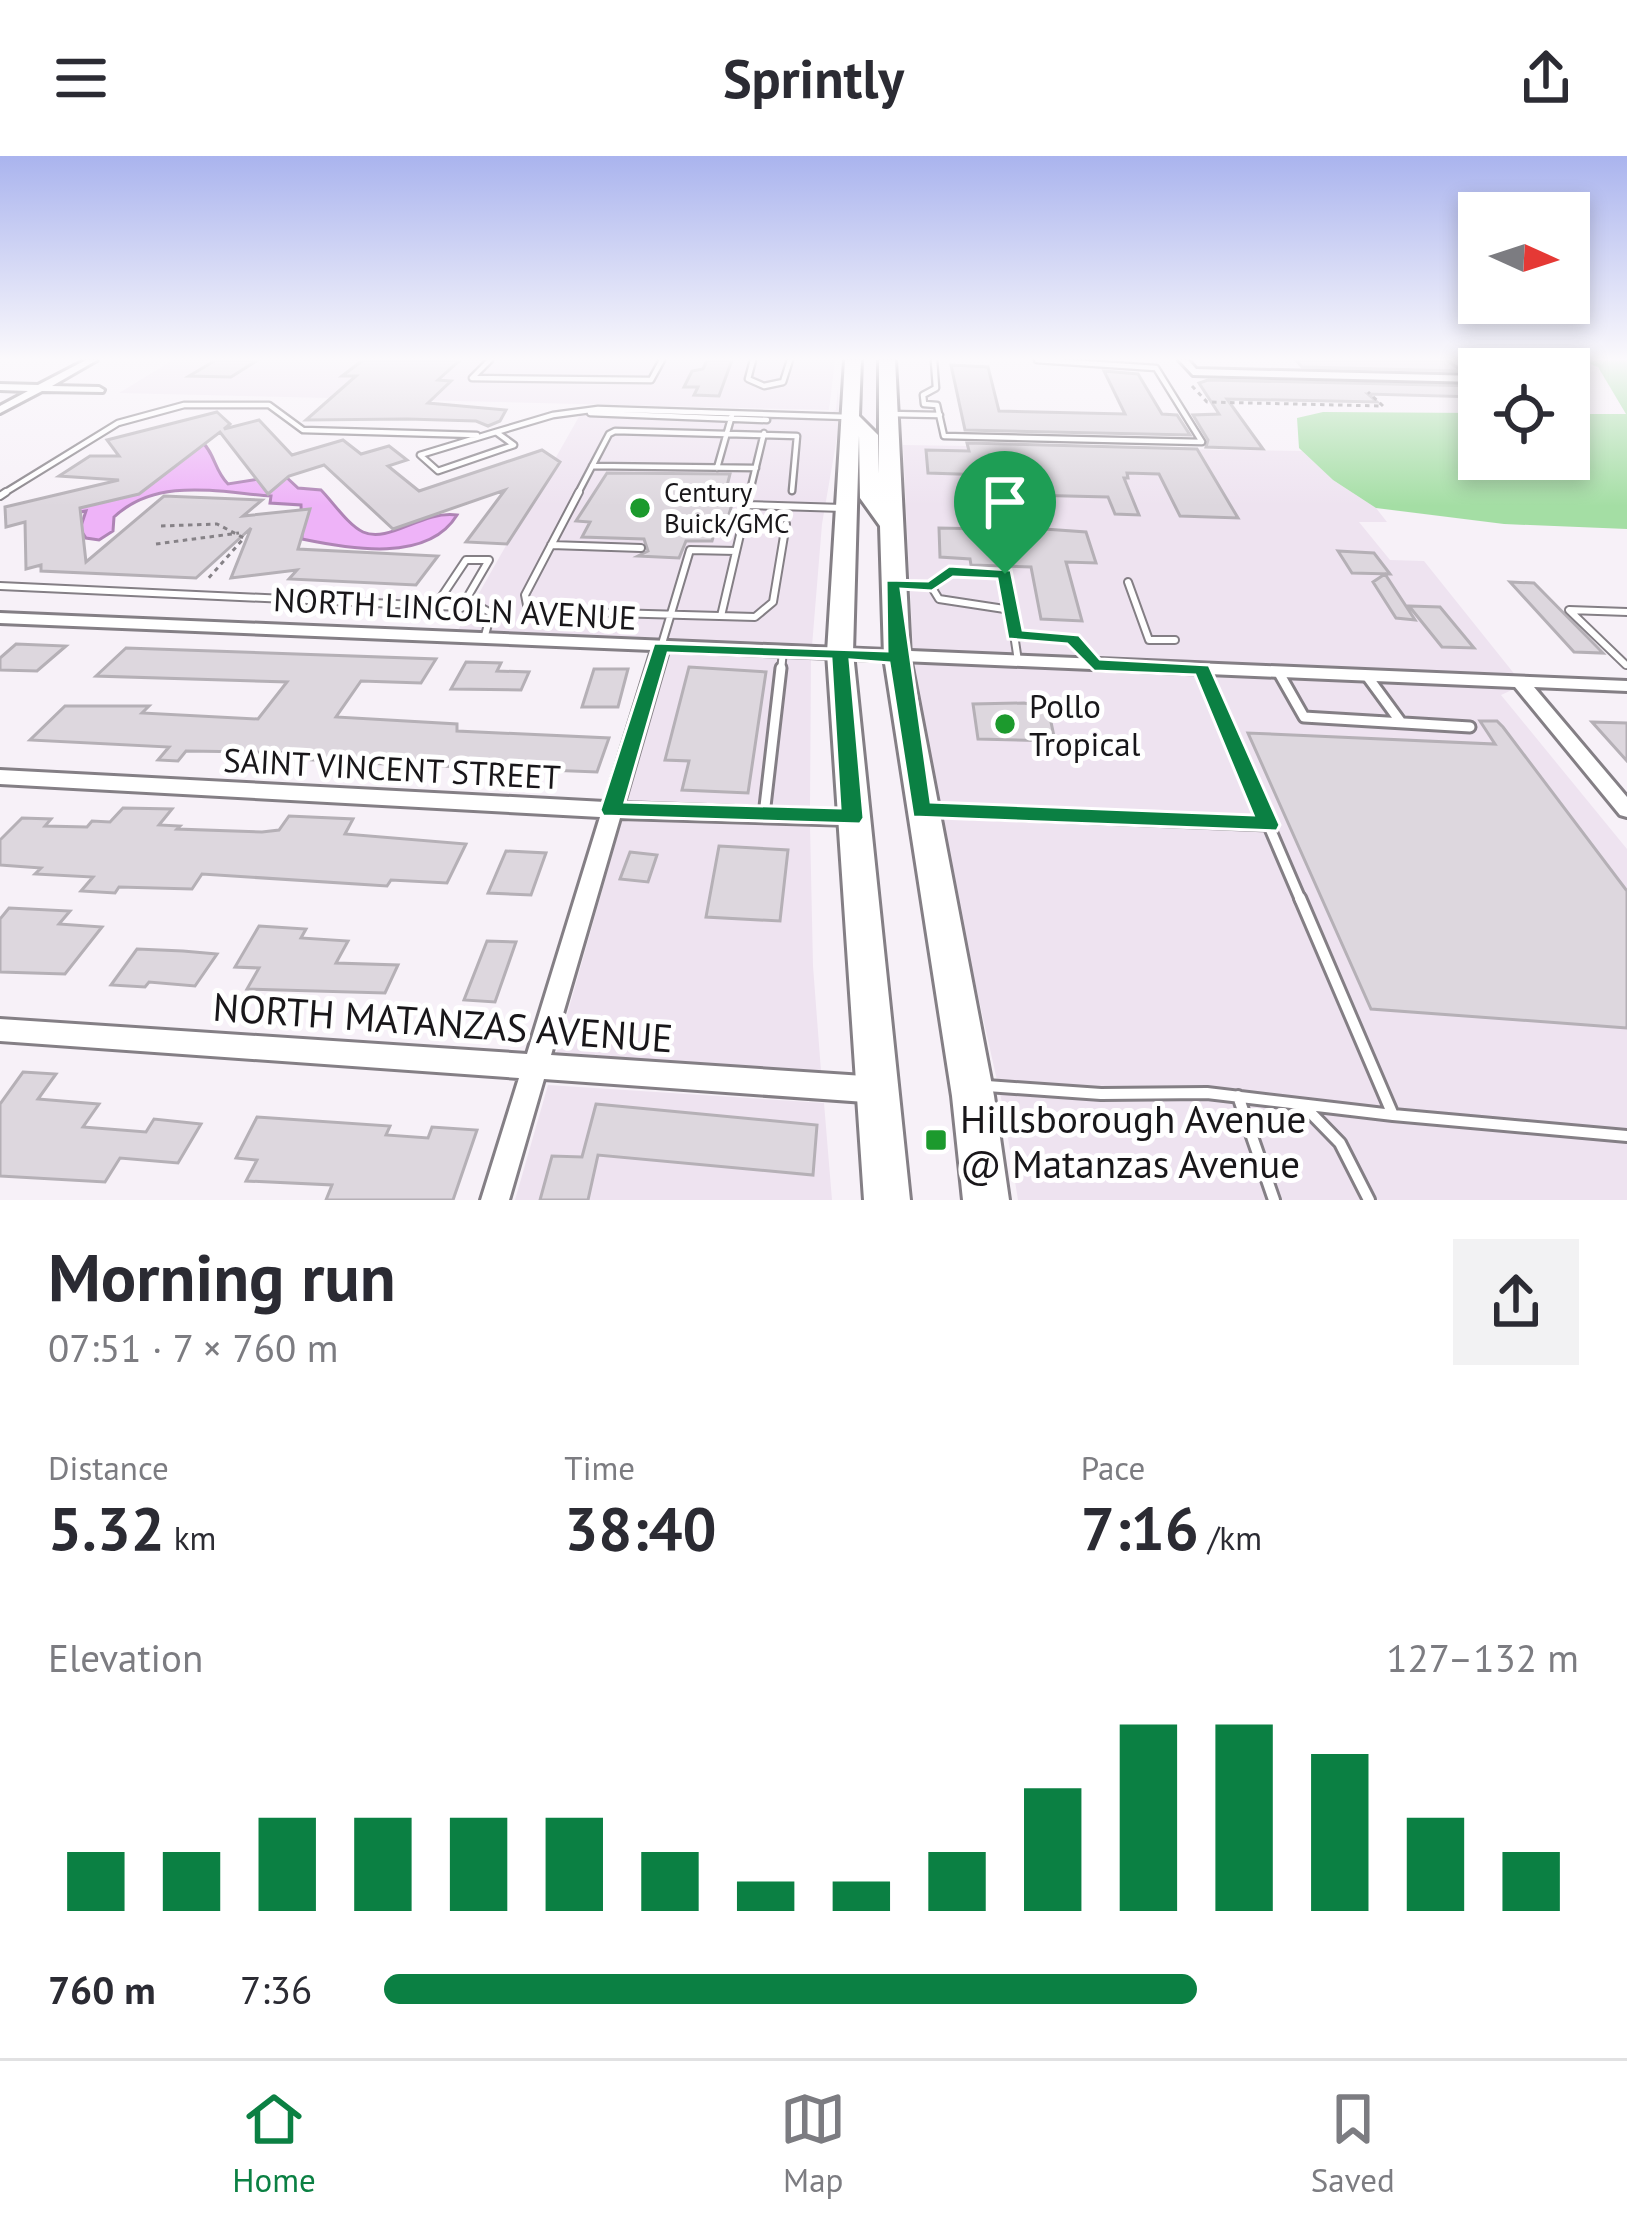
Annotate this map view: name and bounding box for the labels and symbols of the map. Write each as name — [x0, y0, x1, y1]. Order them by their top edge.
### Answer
north arrow — [1458, 192, 1590, 324]
pin — [954, 451, 1056, 574]
place label: Century Buick/GMC — [664, 475, 790, 540]
marker: Century Buick/GMC — [627, 495, 653, 521]
street label: NORTH LINCOLN AVENUE — [272, 577, 638, 639]
place label: Pollo Tropical — [1029, 684, 1141, 765]
marker: Pollo Tropical — [992, 711, 1018, 737]
street label: SAINT VINCENT STREET — [222, 738, 562, 798]
street label: NORTH MATANZAS AVENUE — [211, 980, 675, 1064]
place label: Hillsborough Avenue @ Matanzas Avenue — [960, 1093, 1306, 1189]
marker: Hillsborough Avenue @ Matanzas Avenue — [923, 1127, 949, 1153]

